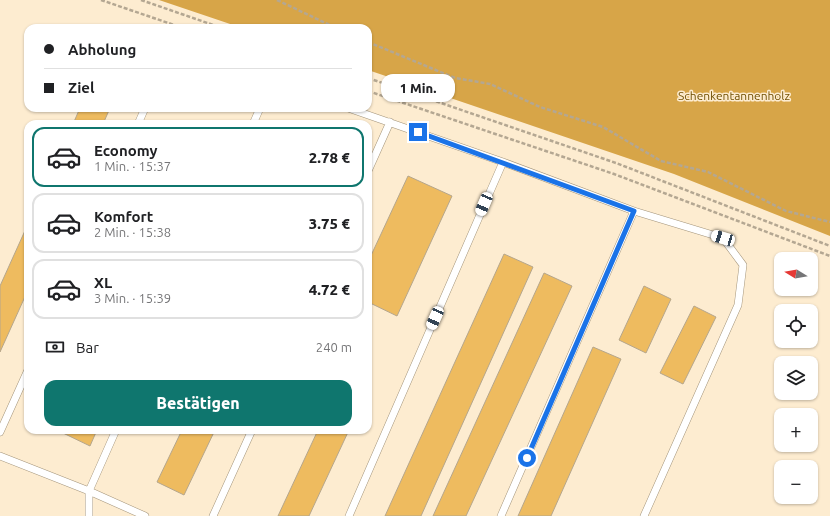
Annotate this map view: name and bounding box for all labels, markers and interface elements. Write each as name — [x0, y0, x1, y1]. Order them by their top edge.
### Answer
text: Abholung — [68, 41, 136, 58]
callout: 1 Min. — [381, 74, 455, 102]
text: Ziel — [68, 79, 95, 96]
text: 1 Min. — [400, 81, 436, 95]
park label: Schenkentannenholz — [678, 89, 791, 102]
route end — [409, 123, 427, 141]
icon: car — [46, 139, 82, 175]
text: Economy — [94, 142, 158, 159]
text: 2.78 € — [309, 149, 350, 166]
text: 1 Min. · 15:37 — [94, 159, 171, 173]
car — [474, 191, 494, 217]
icon: car — [46, 205, 82, 241]
text: Komfort — [94, 208, 153, 225]
text: 3.75 € — [309, 215, 350, 232]
text: 2 Min. · 15:38 — [94, 225, 171, 239]
car — [710, 229, 736, 247]
north arrow — [774, 252, 818, 296]
map controls — [774, 252, 818, 504]
icon: car — [46, 271, 82, 307]
text: XL — [94, 274, 112, 291]
text: 4.72 € — [309, 281, 350, 298]
text: 3 Min. · 15:39 — [94, 291, 171, 305]
button: locate — [774, 304, 818, 348]
car — [425, 305, 445, 331]
icon: cash — [44, 336, 66, 358]
text: Bar — [76, 339, 99, 356]
text: 240 m — [316, 340, 352, 354]
button: layers — [774, 356, 818, 400]
button: Bestätigen — [44, 380, 352, 426]
button: + — [774, 408, 818, 452]
route start — [518, 449, 536, 467]
button: − — [774, 460, 818, 504]

